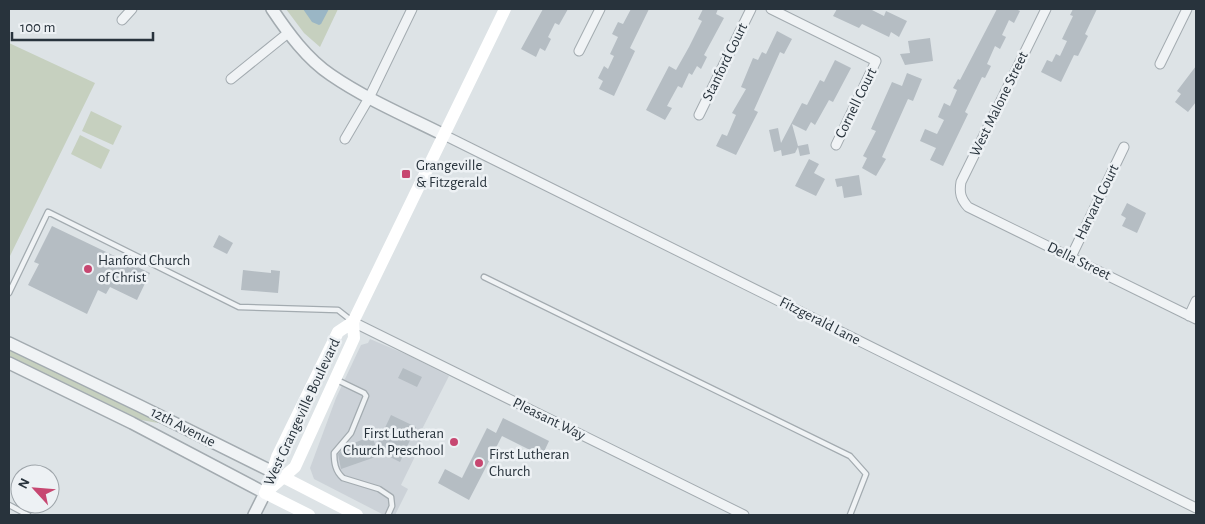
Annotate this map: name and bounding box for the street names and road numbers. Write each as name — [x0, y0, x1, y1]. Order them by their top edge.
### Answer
street label: Stanford Court — [700, 20, 750, 103]
street label: West Malone Street — [967, 49, 1031, 159]
street label: Cornell Court — [833, 65, 880, 140]
street label: Harvard Court — [1072, 162, 1122, 242]
street label: Della Street — [1045, 239, 1113, 283]
street label: Fitzgerald Lane — [777, 294, 863, 348]
street label: West Grangeville Boulevard — [261, 336, 343, 488]
street label: Pleasant Way — [510, 395, 588, 443]
street label: 12th Avenue — [148, 404, 218, 450]

